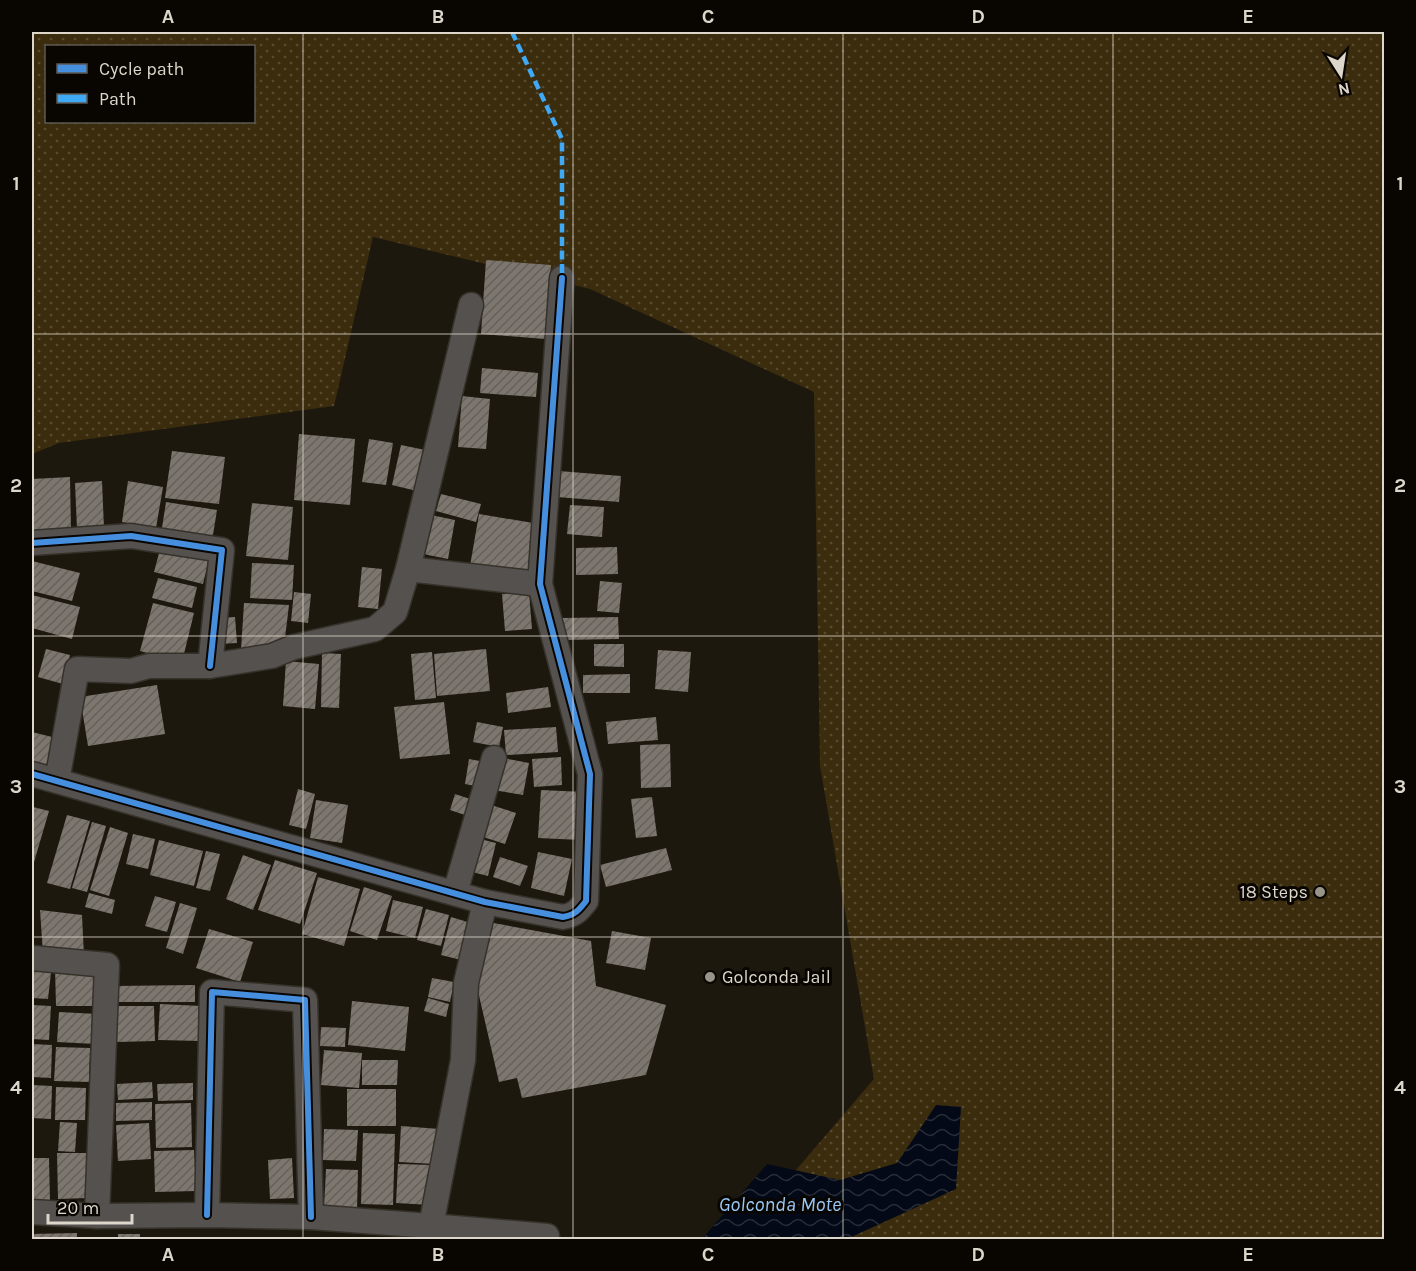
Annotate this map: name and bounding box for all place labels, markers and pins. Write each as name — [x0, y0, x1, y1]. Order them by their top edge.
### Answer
place label: 18 Steps — [1240, 881, 1308, 903]
marker: 18 Steps — [1313, 885, 1327, 899]
place label: Golconda Jail — [722, 966, 831, 988]
marker: Golconda Jail — [703, 970, 717, 984]

